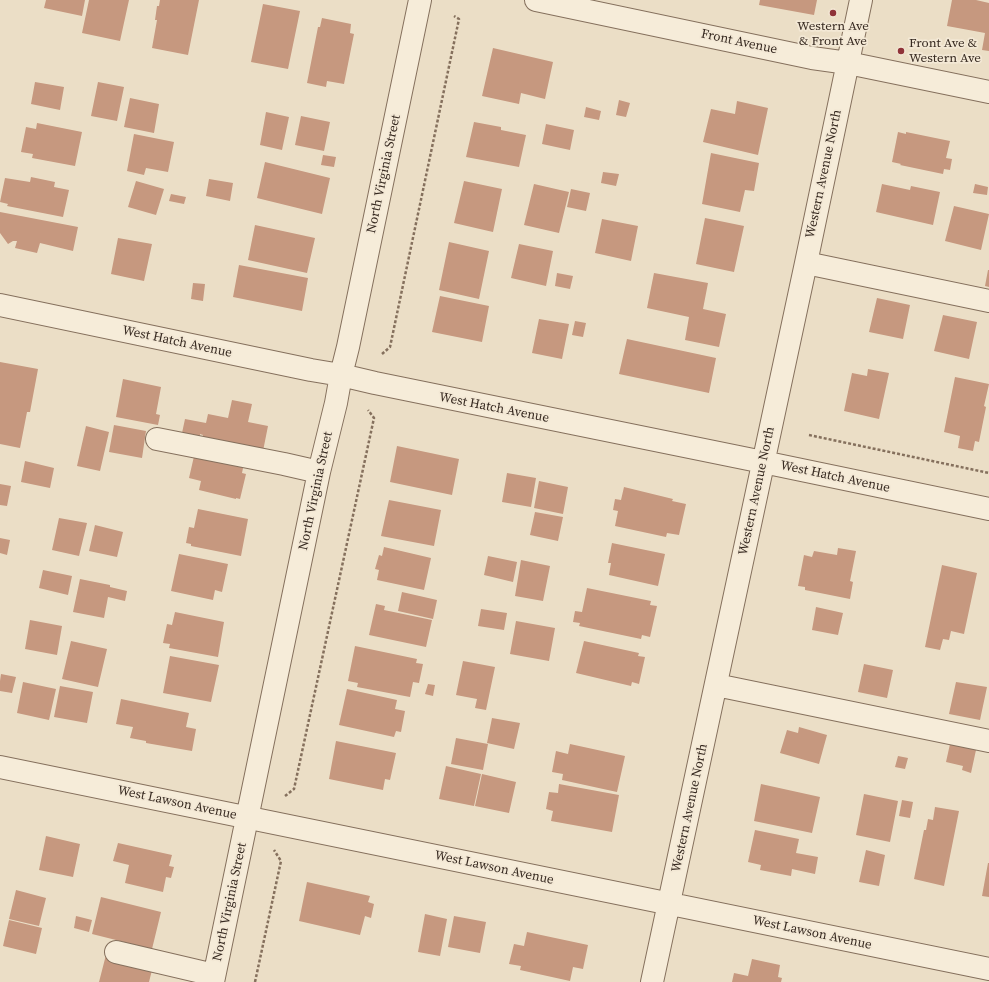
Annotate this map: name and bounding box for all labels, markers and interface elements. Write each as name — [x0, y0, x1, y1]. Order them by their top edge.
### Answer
marker: Western Ave & Front Ave — [828, 8, 838, 18]
place label: Western Ave & Front Ave — [797, 19, 869, 50]
street label: Front Avenue — [699, 26, 779, 58]
place label: Front Ave & Western Ave — [909, 36, 981, 67]
marker: Front Ave & Western Ave — [896, 46, 906, 56]
street label: Western Avenue North — [803, 108, 845, 240]
street label: North Virginia Street — [364, 113, 404, 235]
street label: West Hatch Avenue — [121, 323, 233, 361]
street label: West Hatch Avenue — [438, 390, 550, 426]
street label: Western Avenue North — [736, 425, 778, 557]
street label: North Virginia Street — [296, 430, 336, 552]
street label: West Hatch Avenue — [779, 458, 891, 496]
street label: Western Avenue North — [669, 742, 711, 874]
street label: West Lawson Avenue — [116, 783, 238, 823]
street label: North Virginia Street — [210, 841, 250, 963]
street label: West Lawson Avenue — [433, 848, 555, 888]
street label: West Lawson Avenue — [751, 913, 873, 953]

